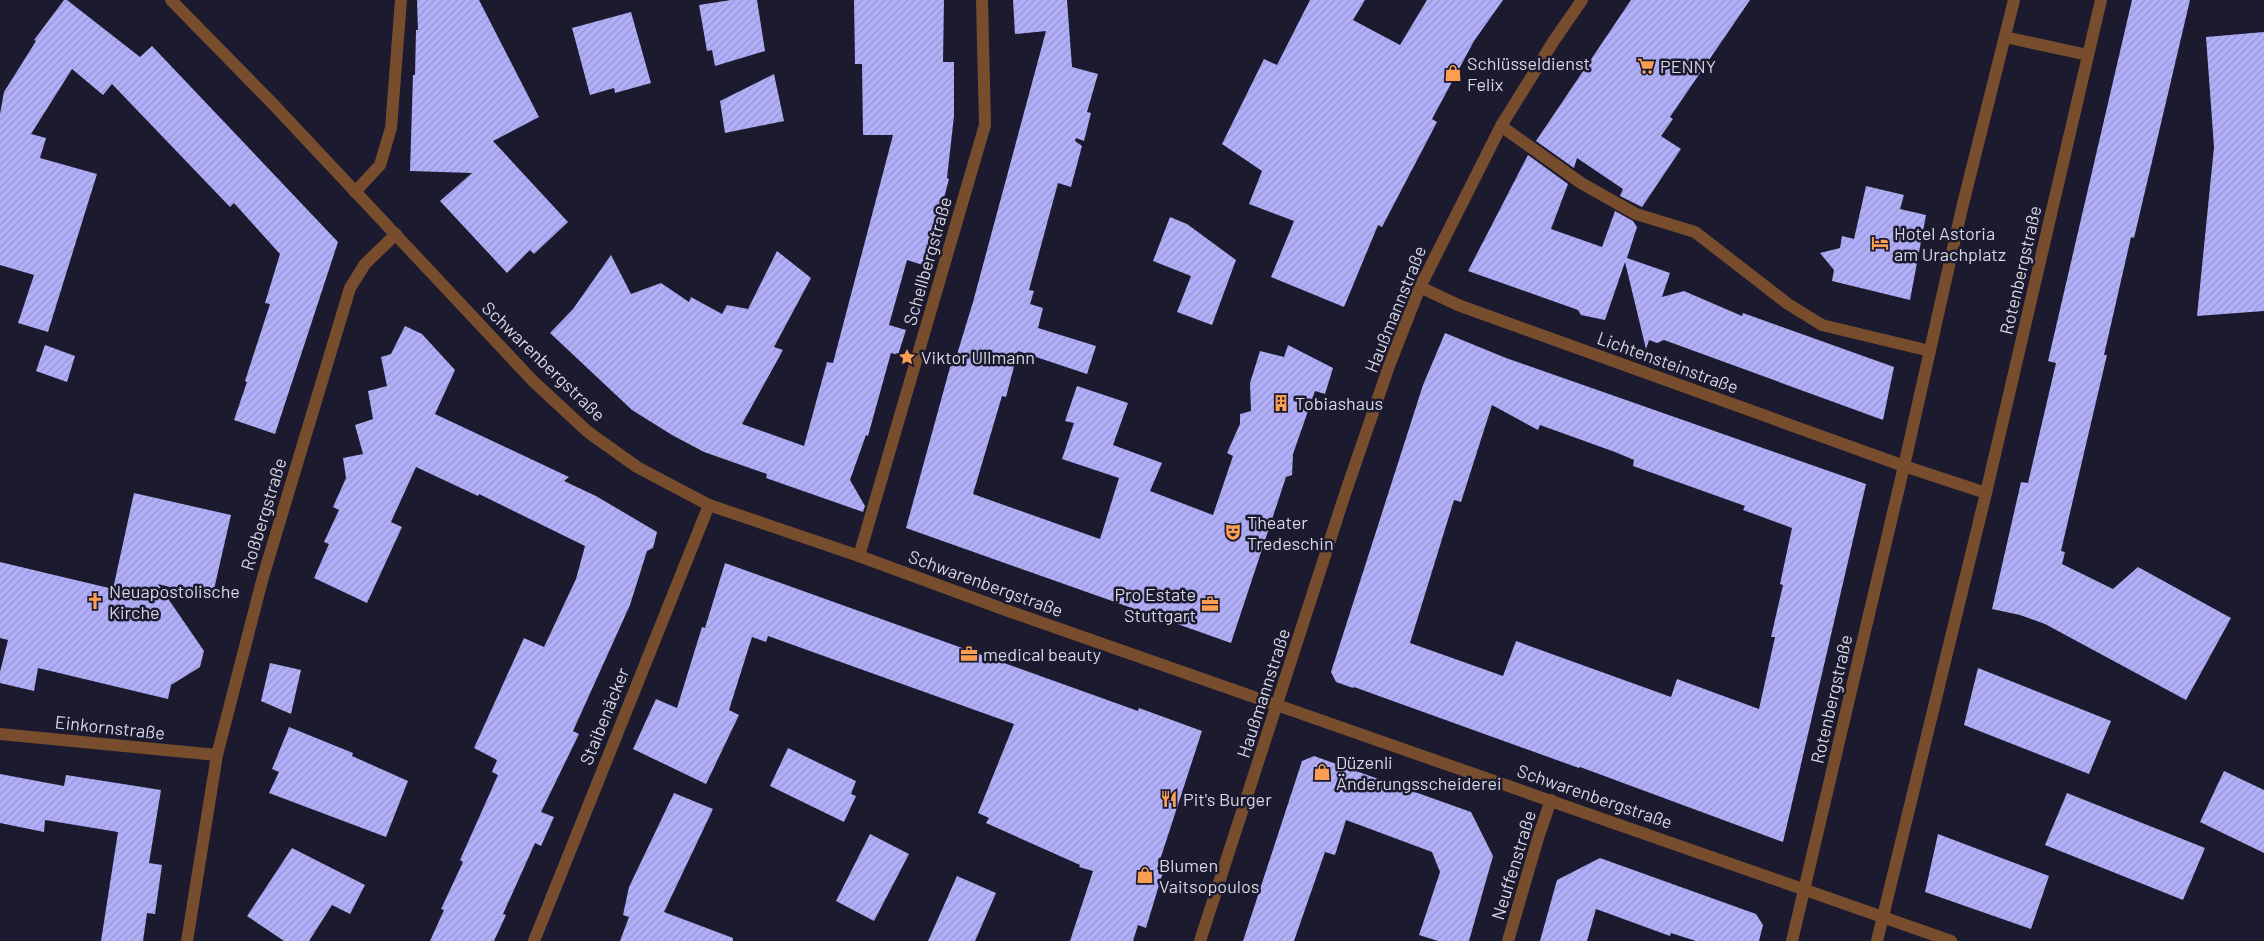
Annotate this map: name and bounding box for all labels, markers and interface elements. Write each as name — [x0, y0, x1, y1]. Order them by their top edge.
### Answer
place label: Schlüsseldienst Felix — [1467, 52, 1590, 95]
place label: PENNY — [1660, 55, 1716, 77]
supermarket icon: PENNY — [1636, 56, 1656, 76]
shop icon: Schlüsseldienst Felix — [1443, 63, 1463, 83]
street label: Schellbergstraße — [898, 194, 956, 328]
street label: Rotenbergstraße — [1994, 203, 2046, 337]
place label: Hotel Astoria am Urachplatz — [1894, 222, 2006, 265]
hotel icon: Hotel Astoria am Urachplatz — [1870, 233, 1890, 253]
street label: Haußmannstraße — [1360, 242, 1430, 376]
street label: Schwarenbergstraße — [478, 297, 610, 425]
street label: Lichtensteinstraße — [1594, 326, 1742, 398]
place label: Viktor Ullmann — [921, 346, 1035, 368]
place icon: Viktor Ullmann — [897, 347, 917, 367]
place label: Tobiashaus — [1295, 392, 1383, 414]
building icon: Tobiashaus — [1271, 393, 1291, 413]
street label: Roßbergstraße — [235, 455, 291, 573]
place label: Theater Tredeschin — [1247, 511, 1334, 554]
theatre icon: Theater Tredeschin — [1223, 522, 1243, 542]
street label: Schwarenbergstraße — [906, 545, 1066, 621]
place label: Neuapostolische Kirche — [109, 580, 240, 623]
place label: Pro Estate Stuttgart — [1114, 583, 1196, 626]
church icon: Neuapostolische Kirche — [85, 591, 105, 611]
office icon: Pro Estate Stuttgart — [1200, 594, 1220, 614]
street label: Haußmannstraße — [1232, 626, 1294, 760]
street label: Rotenbergstraße — [1805, 632, 1857, 766]
place label: medical beauty — [983, 643, 1101, 665]
office icon: medical beauty — [959, 644, 979, 664]
street label: Staibenäcker — [574, 664, 634, 768]
street label: Einkornstraße — [54, 710, 166, 744]
place label: Düzenli Änderungsscheiderei — [1336, 751, 1502, 794]
street label: Schwarenbergstraße — [1514, 759, 1676, 833]
shop icon: Düzenli Änderungsscheiderei — [1312, 762, 1332, 782]
place label: Pit's Burger — [1183, 788, 1272, 810]
restaurant icon: Pit's Burger — [1159, 789, 1179, 809]
street label: Neuffenstraße — [1486, 808, 1540, 922]
place label: Blumen Vaitsopoulos — [1159, 854, 1259, 897]
shop icon: Blumen Vaitsopoulos — [1135, 865, 1155, 885]

